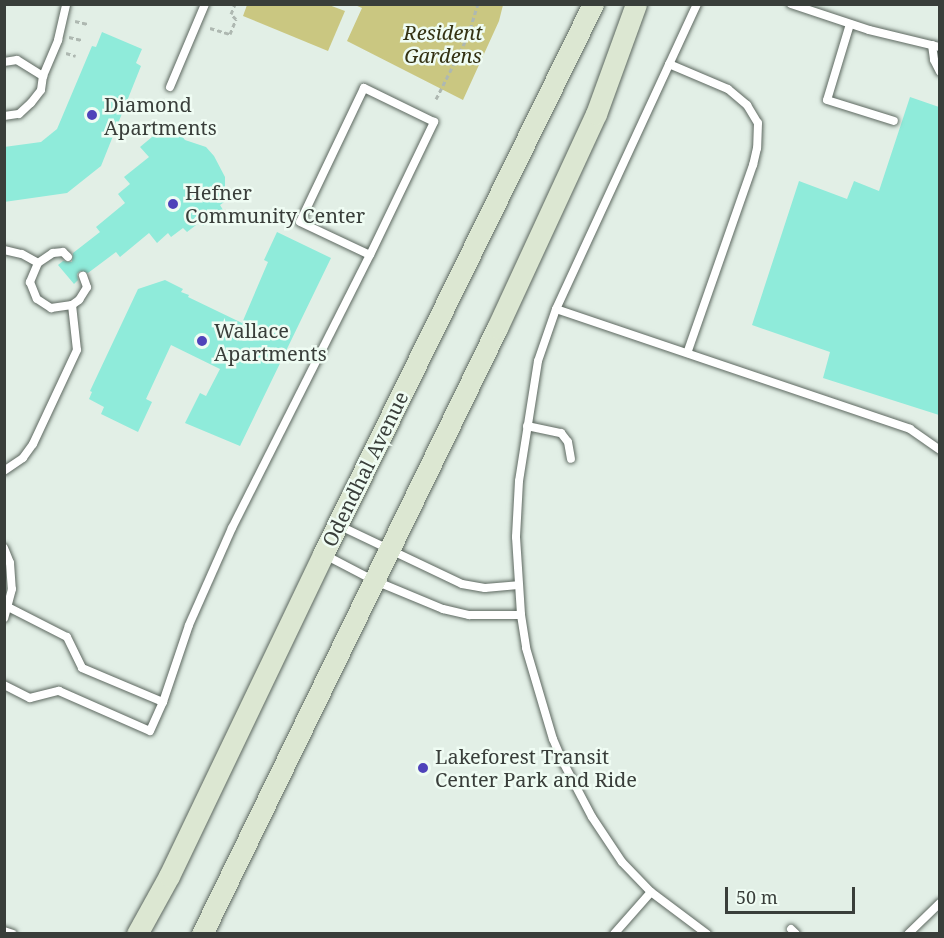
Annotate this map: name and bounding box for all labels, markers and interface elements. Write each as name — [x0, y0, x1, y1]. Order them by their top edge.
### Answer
park label: Resident Gardens — [403, 21, 483, 68]
place label: Diamond Apartments — [104, 92, 217, 139]
marker: Diamond Apartments — [85, 108, 99, 122]
place label: Hefner Community Center — [185, 180, 365, 227]
marker: Hefner Community Center — [166, 197, 180, 211]
place label: Wallace Apartments — [214, 318, 327, 365]
marker: Wallace Apartments — [195, 334, 209, 348]
street label: Odendhal Avenue — [317, 387, 413, 551]
place label: Lakeforest Transit Center Park and Ride — [435, 744, 637, 791]
marker: Lakeforest Transit Center Park and Ride — [416, 761, 430, 775]
scale bar — [728, 875, 858, 913]
text: 50 m — [736, 885, 778, 909]

